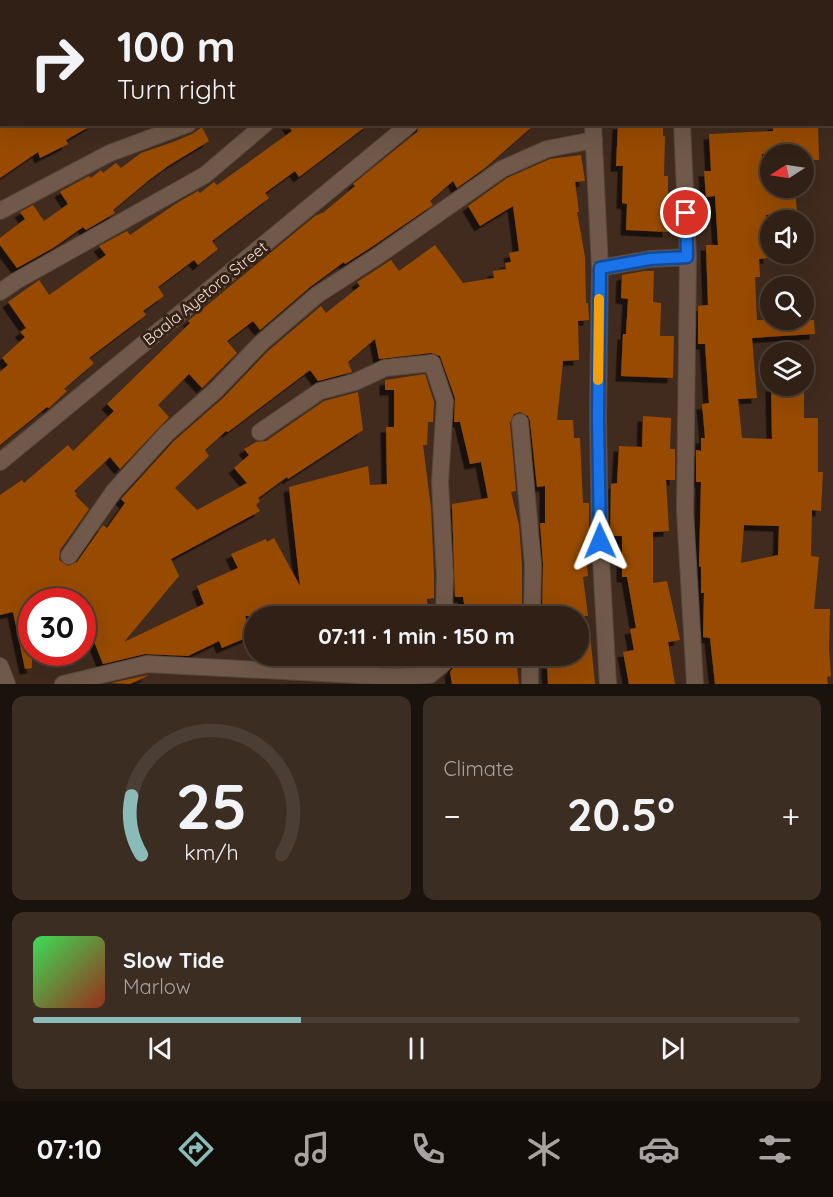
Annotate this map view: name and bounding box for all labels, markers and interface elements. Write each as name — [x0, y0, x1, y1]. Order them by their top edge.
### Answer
text: 100 m — [117, 20, 235, 73]
icon: right — [18, 24, 96, 102]
text: Turn right — [117, 72, 236, 106]
north arrow — [760, 144, 814, 198]
map controls — [760, 144, 814, 396]
pin — [660, 187, 711, 238]
icon: arrive — [669, 196, 702, 229]
button: sound — [760, 210, 814, 264]
street label: Baala Ayetoro Street — [139, 237, 271, 349]
button: search — [760, 276, 814, 330]
button: layers — [760, 342, 814, 396]
position arrow — [568, 509, 632, 573]
speed limit sign: 30 — [18, 588, 96, 666]
text: 07:11 · 1 min · 150 m — [318, 622, 515, 650]
text: Climate — [444, 756, 514, 781]
text: 25 — [176, 767, 247, 845]
text: 20.5° — [567, 786, 675, 842]
text: − — [444, 795, 461, 836]
text: + — [781, 795, 800, 836]
text: km/h — [184, 839, 238, 865]
text: Slow Tide — [123, 946, 224, 974]
text: Marlow — [123, 974, 191, 999]
icon: previous — [144, 1032, 177, 1065]
icon: pause — [400, 1032, 433, 1065]
icon: next — [656, 1032, 689, 1065]
icon: directions — [175, 1128, 217, 1170]
icon: music — [291, 1128, 333, 1170]
icon: phone — [407, 1128, 449, 1170]
icon: climate — [523, 1128, 565, 1170]
icon: car — [638, 1128, 680, 1170]
icon: filters — [754, 1128, 796, 1170]
text: 07:10 — [37, 1132, 102, 1166]

